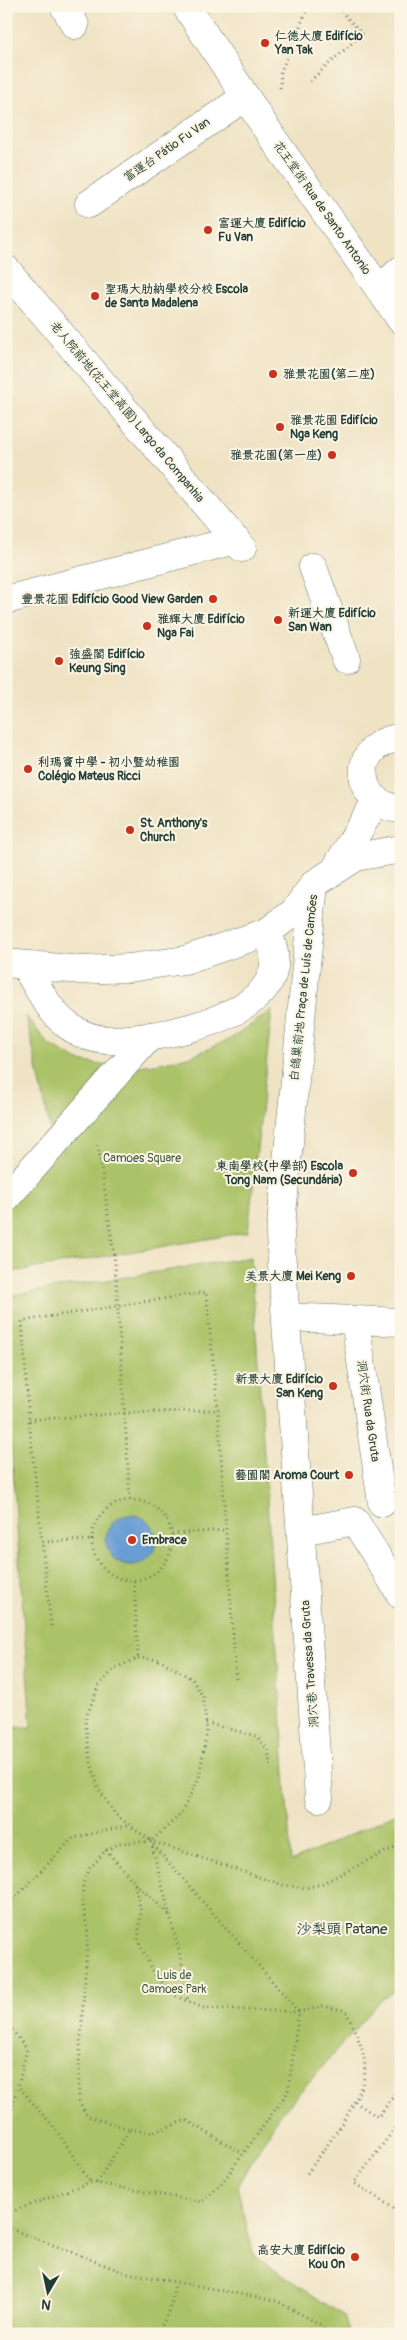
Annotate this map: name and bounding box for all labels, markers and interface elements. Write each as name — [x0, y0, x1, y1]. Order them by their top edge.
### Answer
place label: 仁德大廈 Edifício Yan Tak — [274, 29, 363, 58]
marker: 仁德大廈 Edifício Yan Tak — [259, 37, 271, 49]
street label: 富運台 Pátio Fu Van — [121, 115, 213, 185]
street label: 花王堂街 Rua de Santo Antonio — [270, 138, 374, 278]
place label: 富運大廈 Edifício Fu Van — [218, 216, 306, 245]
marker: 富運大廈 Edifício Fu Van — [202, 224, 214, 236]
place label: 聖瑪大肋納學校分校 Escola de Santa Madalena — [105, 282, 249, 311]
marker: 聖瑪大肋納學校分校 Escola de Santa Madalena — [89, 290, 101, 302]
street label: 老人院前地(花王堂高園) Largo da Companhia — [47, 318, 207, 506]
place label: 雅景花園(第二座) — [283, 367, 375, 382]
marker: 雅景花園(第二座) — [267, 368, 279, 380]
place label: 雅景花園 Edifício Nga Keng — [290, 413, 378, 442]
marker: 雅景花園 Edifício Nga Keng — [274, 421, 286, 433]
place label: 雅景花園(第一座) — [230, 448, 322, 463]
marker: 雅景花園(第一座) — [326, 449, 338, 461]
place label: 豐景花園 Edifício Good View Garden — [21, 592, 203, 607]
marker: 豐景花園 Edifício Good View Garden — [207, 593, 219, 605]
place label: 新運大廈 Edifício San Wan — [288, 606, 376, 635]
place label: 雅輝大廈 Edifício Nga Fai — [157, 612, 245, 641]
marker: 新運大廈 Edifício San Wan — [272, 614, 284, 626]
marker: 雅輝大廈 Edifício Nga Fai — [141, 620, 153, 632]
place label: 強盛閣 Edifício Keung Sing — [69, 647, 145, 676]
marker: 強盛閣 Edifício Keung Sing — [53, 655, 65, 667]
place label: 利瑪竇中學 - 初小暨幼稚園 Colégio Mateus Ricci — [38, 755, 180, 784]
marker: 利瑪竇中學 - 初小暨幼稚園 Colégio Mateus Ricci — [22, 763, 34, 775]
place label: St. Anthony's Church — [140, 816, 208, 845]
marker: St. Anthony's Church — [124, 824, 136, 836]
street label: 白鴿巢前地 Praça de Luís de Camões — [287, 893, 321, 1082]
park label: Camoes Square — [103, 1151, 181, 1166]
place label: 東南學校(中學部) Escola Tong Nam (Secundária) — [216, 1159, 343, 1188]
marker: 東南學校(中學部) Escola Tong Nam (Secundária) — [347, 1167, 359, 1179]
place label: 美景大廈 Mei Keng — [245, 1269, 341, 1284]
marker: 美景大廈 Mei Keng — [345, 1270, 357, 1282]
street label: 洞穴街 Rua da Gruta — [353, 1359, 383, 1463]
place label: 新景大廈 Edifício San Keng — [235, 1372, 324, 1401]
marker: 新景大廈 Edifício San Keng — [327, 1380, 339, 1392]
place label: 藝園閣 Aroma Court — [235, 1468, 340, 1483]
marker: 藝園閣 Aroma Court — [343, 1469, 355, 1481]
place label: Embrace — [142, 1533, 188, 1548]
marker: Embrace — [126, 1534, 138, 1546]
street label: 洞穴巷 Travessa da Gruta — [298, 1599, 322, 1728]
district label: 沙梨頭 Patane — [297, 1920, 388, 1939]
park label: Luis de Camoes Park — [142, 1968, 206, 1997]
place label: 高安大廈 Edifício Kou On — [257, 2243, 346, 2272]
marker: 高安大廈 Edifício Kou On — [349, 2251, 361, 2263]
north arrow — [22, 2268, 72, 2318]
text: N — [40, 2295, 52, 2313]

